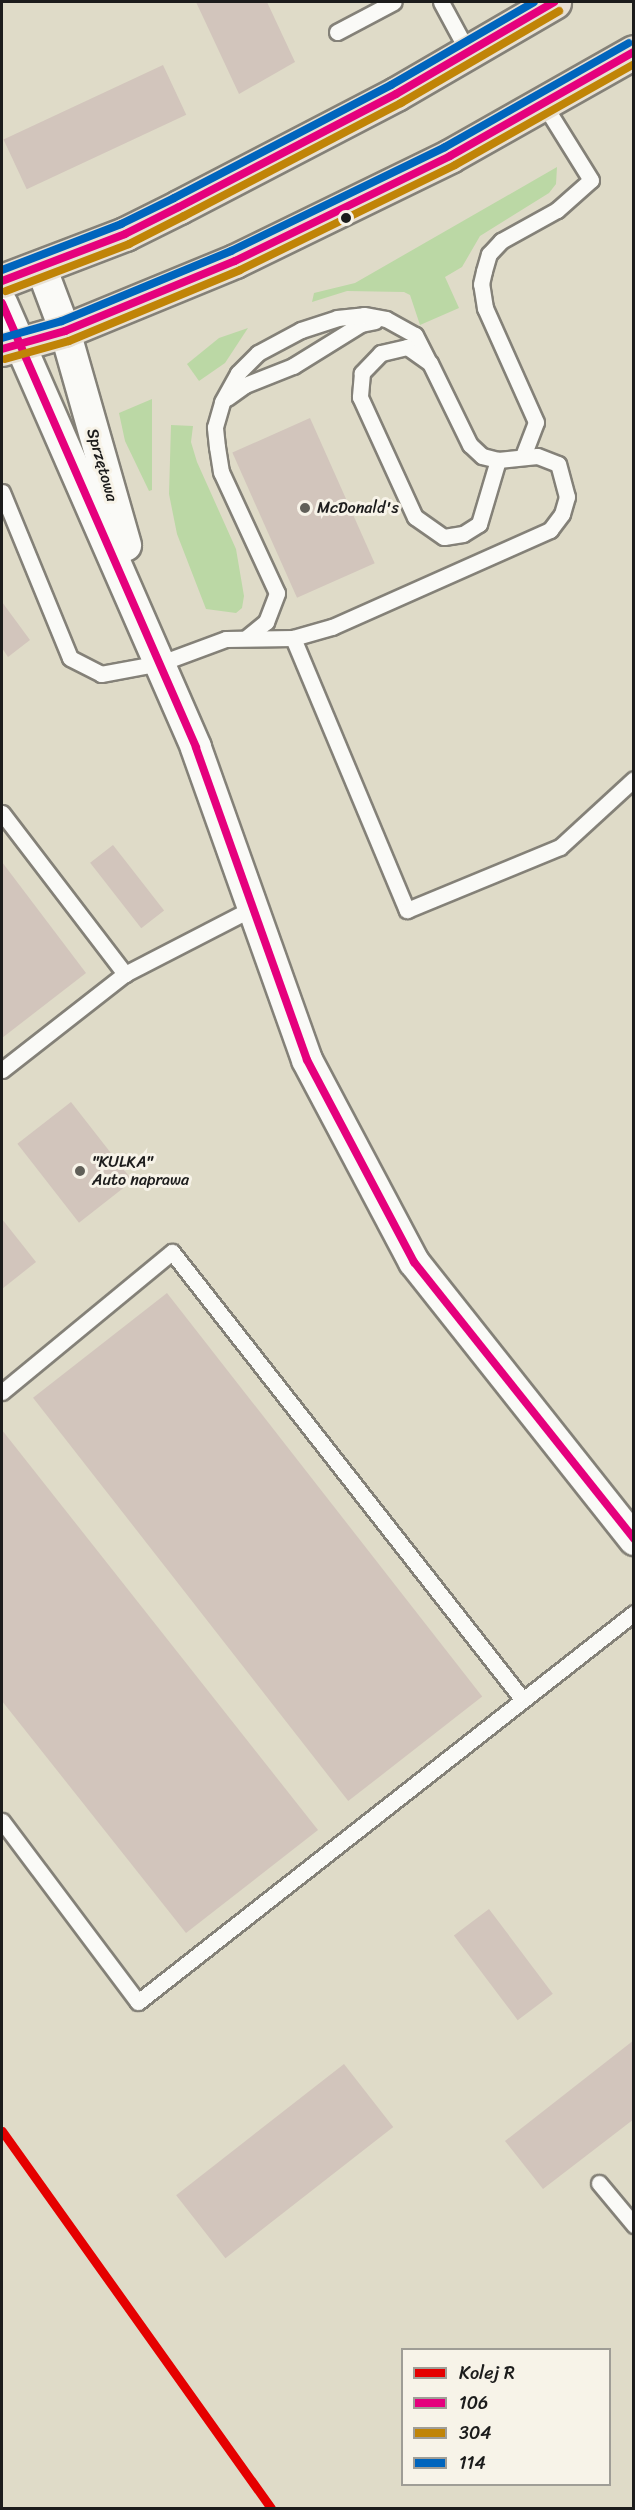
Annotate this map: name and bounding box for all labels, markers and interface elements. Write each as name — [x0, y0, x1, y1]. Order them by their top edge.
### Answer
unlabelled marker — [340, 212, 352, 224]
street label: Sprzętowa — [82, 426, 122, 504]
place label: McDonald's — [317, 498, 399, 518]
marker: McDonald's — [298, 501, 312, 515]
place label: "KULKA" Auto naprawa — [92, 1152, 189, 1190]
marker: "KULKA" Auto naprawa — [73, 1164, 87, 1178]
legend — [401, 2348, 611, 2486]
text: Kolej R — [459, 2357, 515, 2389]
text: 106 — [459, 2387, 488, 2419]
text: 304 — [459, 2417, 492, 2449]
text: 114 — [459, 2447, 486, 2479]

